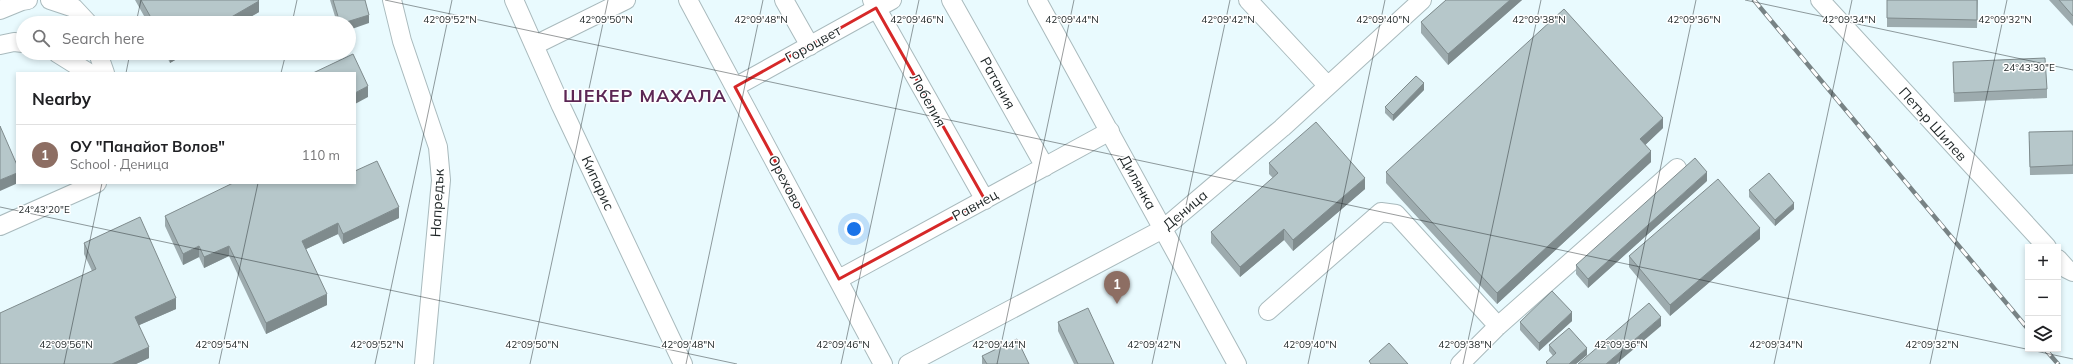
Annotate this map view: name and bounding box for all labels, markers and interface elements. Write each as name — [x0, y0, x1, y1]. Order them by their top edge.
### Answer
text: 42°09'52"N — [423, 13, 477, 26]
text: 42°09'50"N — [579, 13, 633, 26]
text: 42°09'48"N — [734, 13, 788, 26]
text: 42°09'46"N — [890, 13, 944, 26]
text: 42°09'44"N — [1045, 13, 1099, 26]
text: 42°09'42"N — [1201, 13, 1255, 26]
text: 42°09'40"N — [1356, 13, 1410, 26]
text: 42°09'38"N — [1512, 13, 1566, 26]
text: 42°09'36"N — [1667, 13, 1721, 26]
text: 42°09'34"N — [1822, 13, 1876, 26]
text: 42°09'32"N — [1978, 13, 2032, 26]
search box — [16, 16, 356, 60]
street label: Гороцвет — [782, 21, 845, 67]
icon: search — [30, 27, 52, 49]
text: Search here — [62, 29, 144, 48]
street label: Ратания — [976, 54, 1020, 112]
text: 24°43'30"E — [2003, 61, 2055, 74]
street label: Лобелия — [906, 70, 950, 130]
street label: Петър Шилев — [1895, 83, 1971, 165]
district label: ШЕКЕР МАХАЛА — [563, 84, 727, 107]
text: Nearby — [32, 88, 91, 109]
text: ОУ "Панайот Волов" — [70, 137, 225, 156]
text: 1 — [41, 147, 49, 163]
text: 110 m — [302, 147, 340, 163]
street label: Дилянка — [1116, 151, 1160, 213]
street label: Орехово — [764, 152, 808, 212]
street label: Кипарис — [578, 153, 618, 213]
text: School · Деница — [70, 156, 169, 172]
street label: Напредък — [426, 168, 448, 238]
street label: Равнец — [949, 185, 1002, 225]
street label: Деница — [1159, 186, 1211, 234]
text: 24°43'20"E — [18, 203, 70, 216]
your location — [844, 219, 864, 239]
map controls — [2025, 244, 2061, 352]
button: + — [2025, 244, 2061, 280]
pin: 1 — [1104, 271, 1130, 304]
button: − — [2025, 280, 2061, 316]
button: layers — [2025, 316, 2061, 352]
text: 42°09'56"N — [39, 338, 93, 351]
text: 42°09'54"N — [195, 338, 249, 351]
text: 42°09'52"N — [350, 338, 404, 351]
text: 42°09'50"N — [505, 338, 559, 351]
text: 42°09'48"N — [661, 338, 715, 351]
text: 42°09'46"N — [816, 338, 870, 351]
text: 42°09'44"N — [972, 338, 1026, 351]
text: 42°09'42"N — [1127, 338, 1181, 351]
text: 42°09'40"N — [1283, 338, 1337, 351]
text: 42°09'38"N — [1438, 338, 1492, 351]
text: 42°09'36"N — [1594, 338, 1648, 351]
text: 42°09'34"N — [1749, 338, 1803, 351]
text: 42°09'32"N — [1905, 338, 1959, 351]

